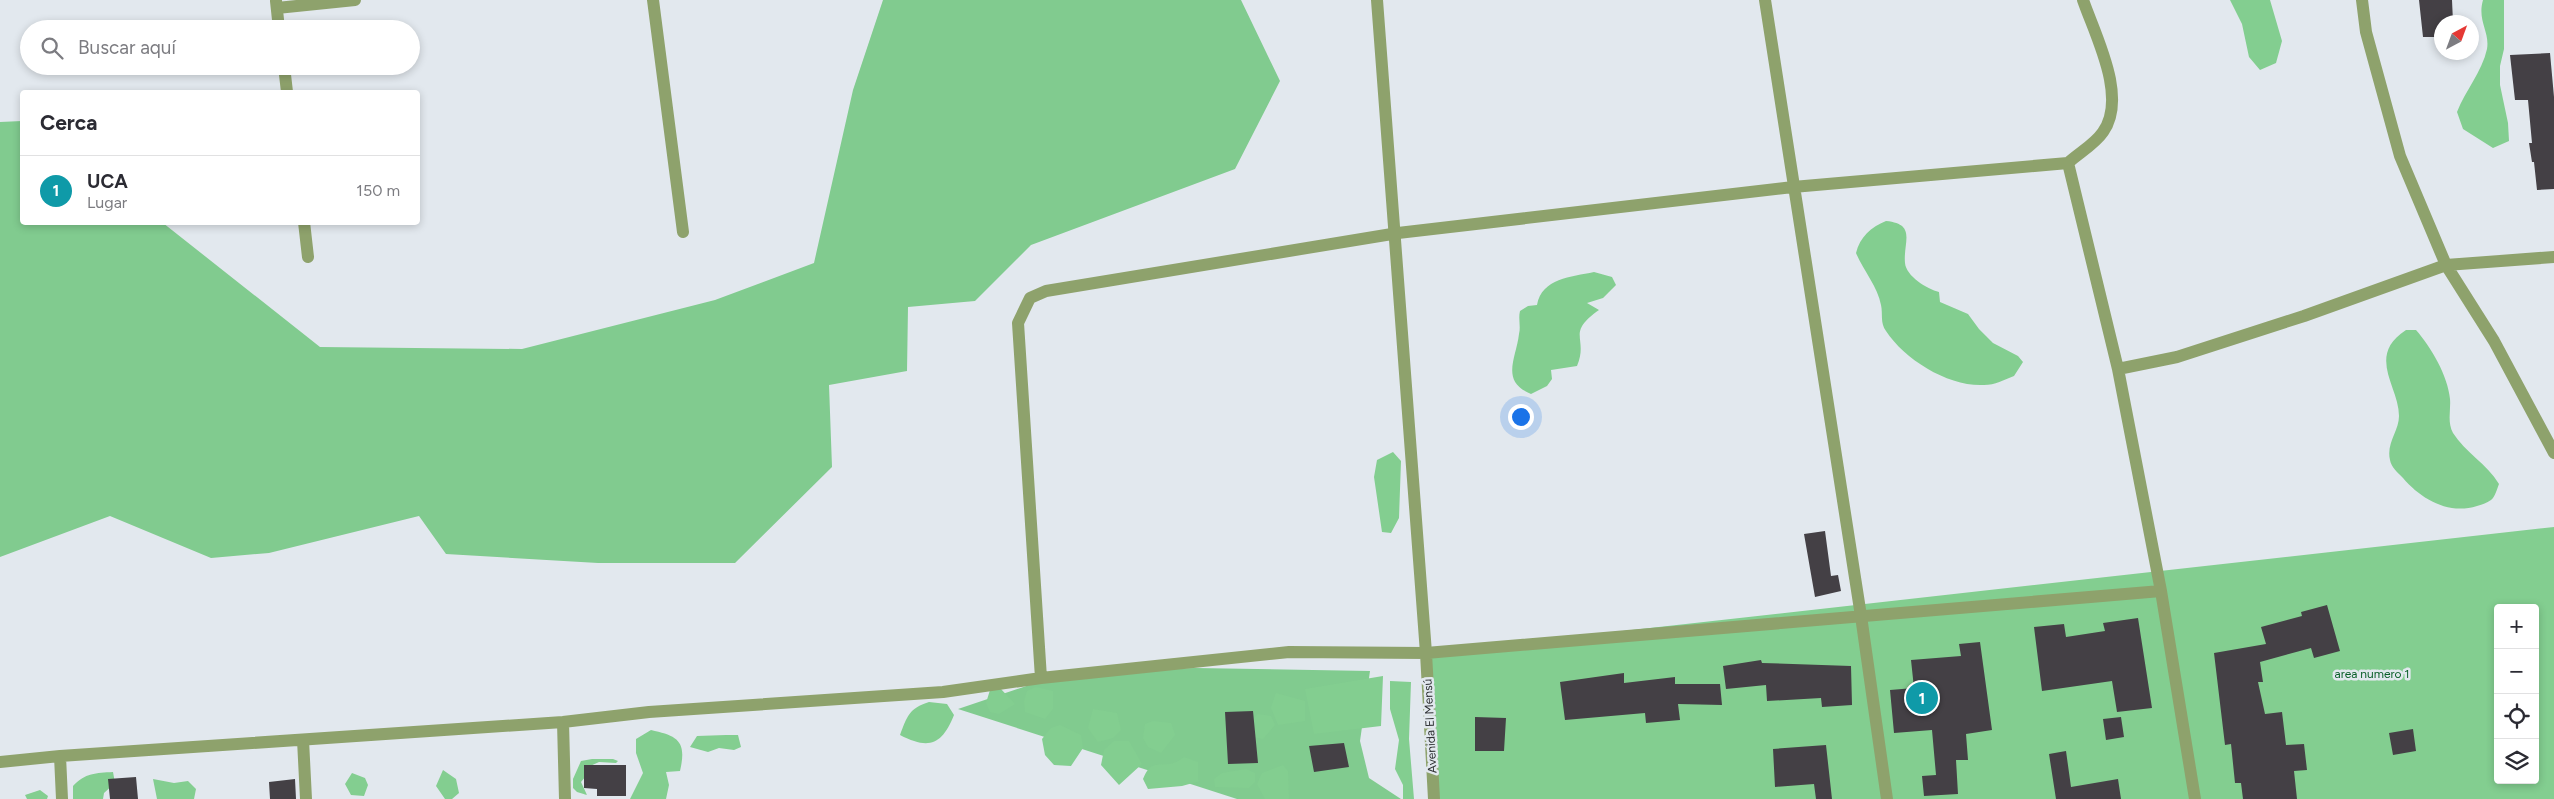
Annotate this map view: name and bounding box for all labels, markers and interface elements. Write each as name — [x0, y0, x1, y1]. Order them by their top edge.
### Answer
north arrow — [2434, 15, 2479, 60]
search box — [20, 20, 420, 75]
icon: search — [38, 34, 66, 62]
text: Buscar aquí — [78, 36, 176, 59]
text: Cerca — [40, 110, 97, 135]
text: UCA — [87, 170, 128, 193]
text: 1 — [53, 181, 59, 200]
text: 150 m — [356, 181, 400, 200]
text: Lugar — [87, 193, 127, 212]
your location — [1508, 404, 1534, 430]
map controls — [2494, 604, 2539, 784]
button: + — [2494, 604, 2539, 649]
button: − — [2494, 649, 2539, 694]
park label: area numero 1 — [2335, 667, 2409, 681]
street label: Avenida El Mensú — [1421, 678, 1439, 774]
pin: 1 — [1906, 679, 1938, 717]
button: locate — [2494, 694, 2539, 739]
button: layers — [2494, 739, 2539, 784]

